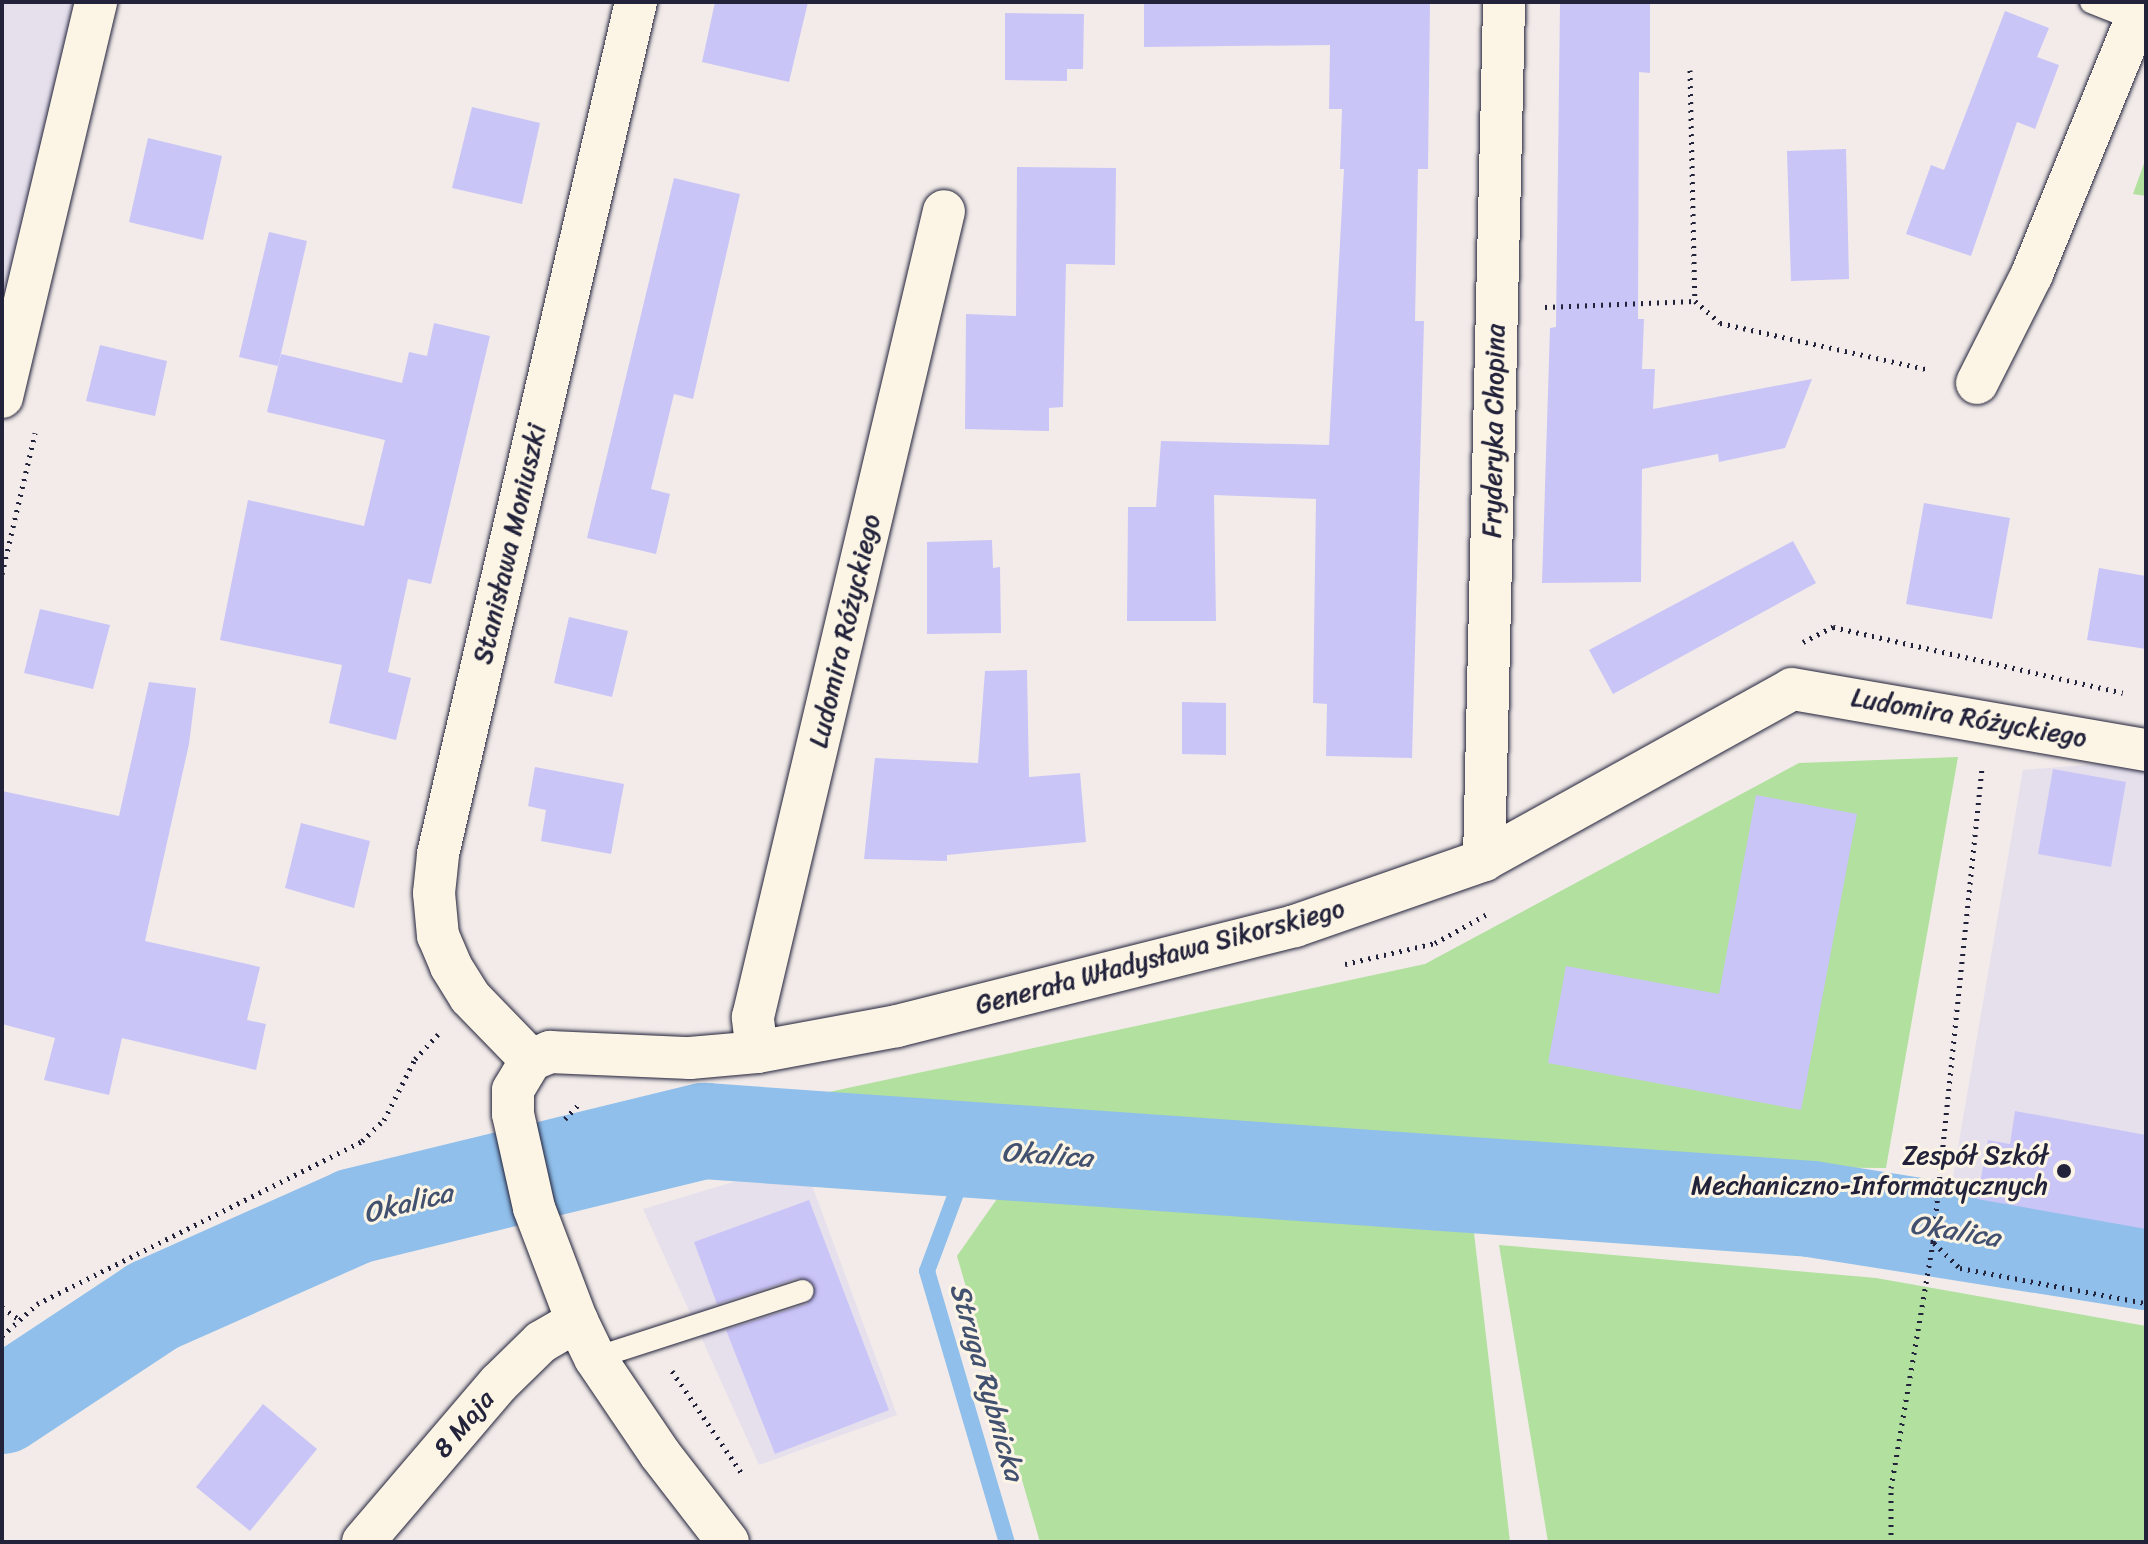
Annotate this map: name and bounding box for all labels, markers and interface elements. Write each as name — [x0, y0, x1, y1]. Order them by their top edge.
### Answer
street label: Fryderyka Chopina — [1477, 324, 1511, 538]
street label: Stanisława Moniuszki — [467, 420, 553, 668]
street label: Ludomira Różyckiego — [803, 511, 887, 751]
street label: Ludomira Różyckiego — [1849, 682, 2089, 754]
street label: Generała Władysława Sikorskiego — [972, 893, 1348, 1021]
water label: Okalica — [1001, 1135, 1093, 1175]
place label: Zespół Szkół Mechaniczno-Informatycznych — [1691, 1140, 2048, 1202]
marker: Zespół Szkół Mechaniczno-Informatycznych — [2055, 1162, 2073, 1180]
water label: Okalica — [360, 1176, 456, 1230]
water label: Okalica — [1908, 1207, 2002, 1255]
water label: Struga Rybnicka — [943, 1279, 1031, 1485]
street label: 8 Maja — [427, 1384, 501, 1464]

